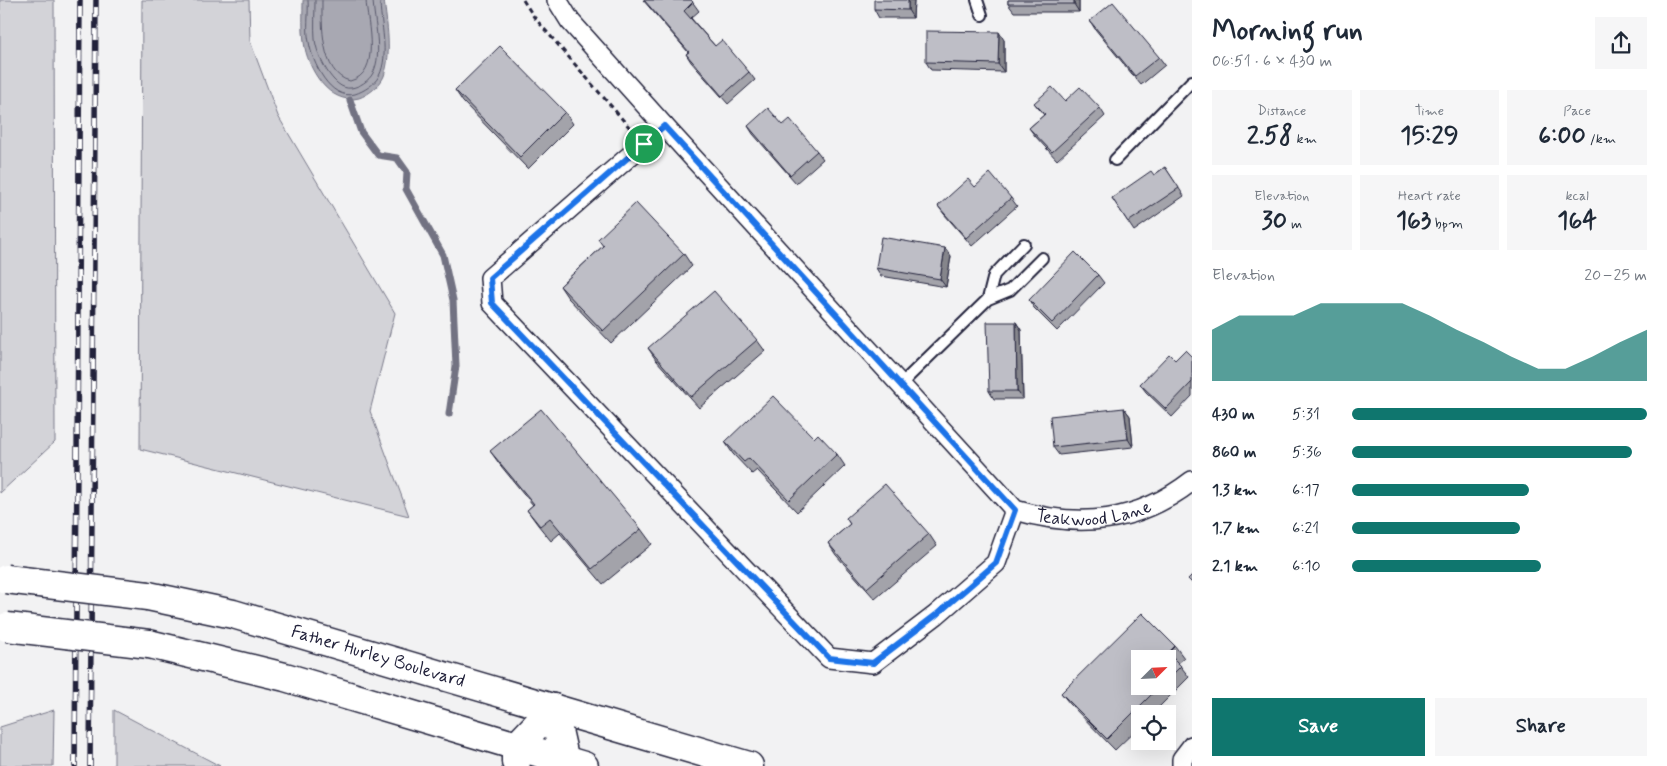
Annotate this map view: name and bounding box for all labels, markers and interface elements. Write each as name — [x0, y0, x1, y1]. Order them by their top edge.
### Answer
text: Morning run — [1212, 13, 1363, 50]
button: share — [1595, 17, 1647, 69]
text: 06:51 · 6 × 430 m — [1212, 51, 1332, 72]
text: Distance — [1257, 102, 1306, 120]
text: Time — [1415, 102, 1444, 120]
text: Pace — [1563, 102, 1591, 120]
text: 2.58 — [1247, 120, 1293, 153]
text: 15:29 — [1400, 120, 1459, 153]
text: 6:00 — [1538, 120, 1586, 153]
pin — [623, 123, 665, 165]
icon: arrive — [630, 130, 658, 158]
text: km — [1293, 130, 1317, 148]
text: /km — [1586, 130, 1616, 148]
text: Elevation — [1254, 187, 1309, 205]
text: Heart rate — [1398, 187, 1461, 205]
text: kcal — [1565, 187, 1589, 205]
text: 30 — [1262, 205, 1287, 238]
text: 163 — [1396, 205, 1431, 238]
text: 164 — [1557, 205, 1597, 238]
text: m — [1287, 215, 1302, 233]
text: bpm — [1431, 215, 1463, 233]
text: Elevation — [1212, 265, 1275, 286]
text: 20–25 m — [1584, 265, 1647, 286]
text: 430 m — [1212, 404, 1255, 425]
text: 5:31 — [1292, 404, 1320, 425]
text: 860 m — [1212, 442, 1257, 463]
text: 5:36 — [1292, 442, 1322, 463]
text: 1.3 km — [1212, 480, 1257, 501]
text: 6:17 — [1292, 480, 1320, 501]
street label: Teakwood Lane — [1034, 495, 1155, 532]
text: 1.7 km — [1212, 518, 1260, 539]
text: 6:21 — [1292, 518, 1319, 539]
text: 2.1 km — [1212, 556, 1258, 577]
text: 6:10 — [1292, 556, 1321, 577]
street label: Father Hurley Boulevard — [288, 620, 468, 694]
north arrow — [1131, 650, 1176, 695]
map controls — [1131, 650, 1176, 750]
button: Save — [1212, 698, 1425, 756]
button: Share — [1435, 698, 1647, 756]
button: locate — [1131, 705, 1176, 750]

